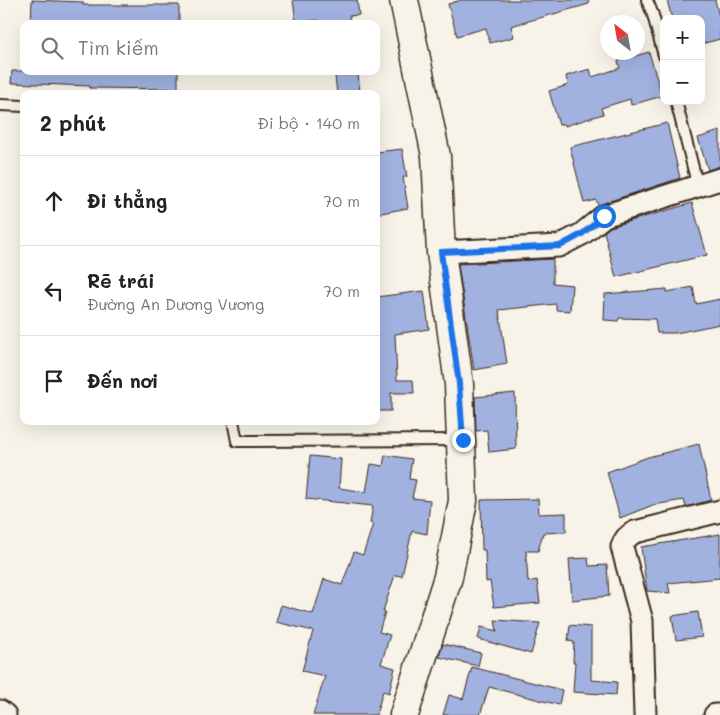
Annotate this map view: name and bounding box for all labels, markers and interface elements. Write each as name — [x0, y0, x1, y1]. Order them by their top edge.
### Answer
north arrow — [600, 15, 645, 60]
map controls — [660, 15, 705, 105]
button: + — [660, 15, 705, 60]
search box — [20, 20, 380, 75]
icon: search — [38, 34, 66, 62]
text: Tìm kiếm — [78, 35, 159, 60]
button: − — [660, 60, 705, 105]
text: 2 phút — [40, 109, 106, 136]
text: Đi bộ · 140 m — [257, 112, 360, 133]
icon: ahead — [40, 187, 68, 215]
text: Đi thẳng — [87, 188, 167, 213]
text: 70 m — [323, 190, 360, 211]
route start — [593, 205, 616, 228]
text: Rẽ trái — [87, 268, 155, 293]
icon: left — [40, 277, 68, 305]
text: 70 m — [323, 280, 360, 301]
text: Đường An Dương Vương — [87, 293, 264, 314]
icon: arrive — [40, 367, 68, 395]
text: Đến nơi — [87, 368, 159, 393]
route end — [452, 429, 475, 452]

